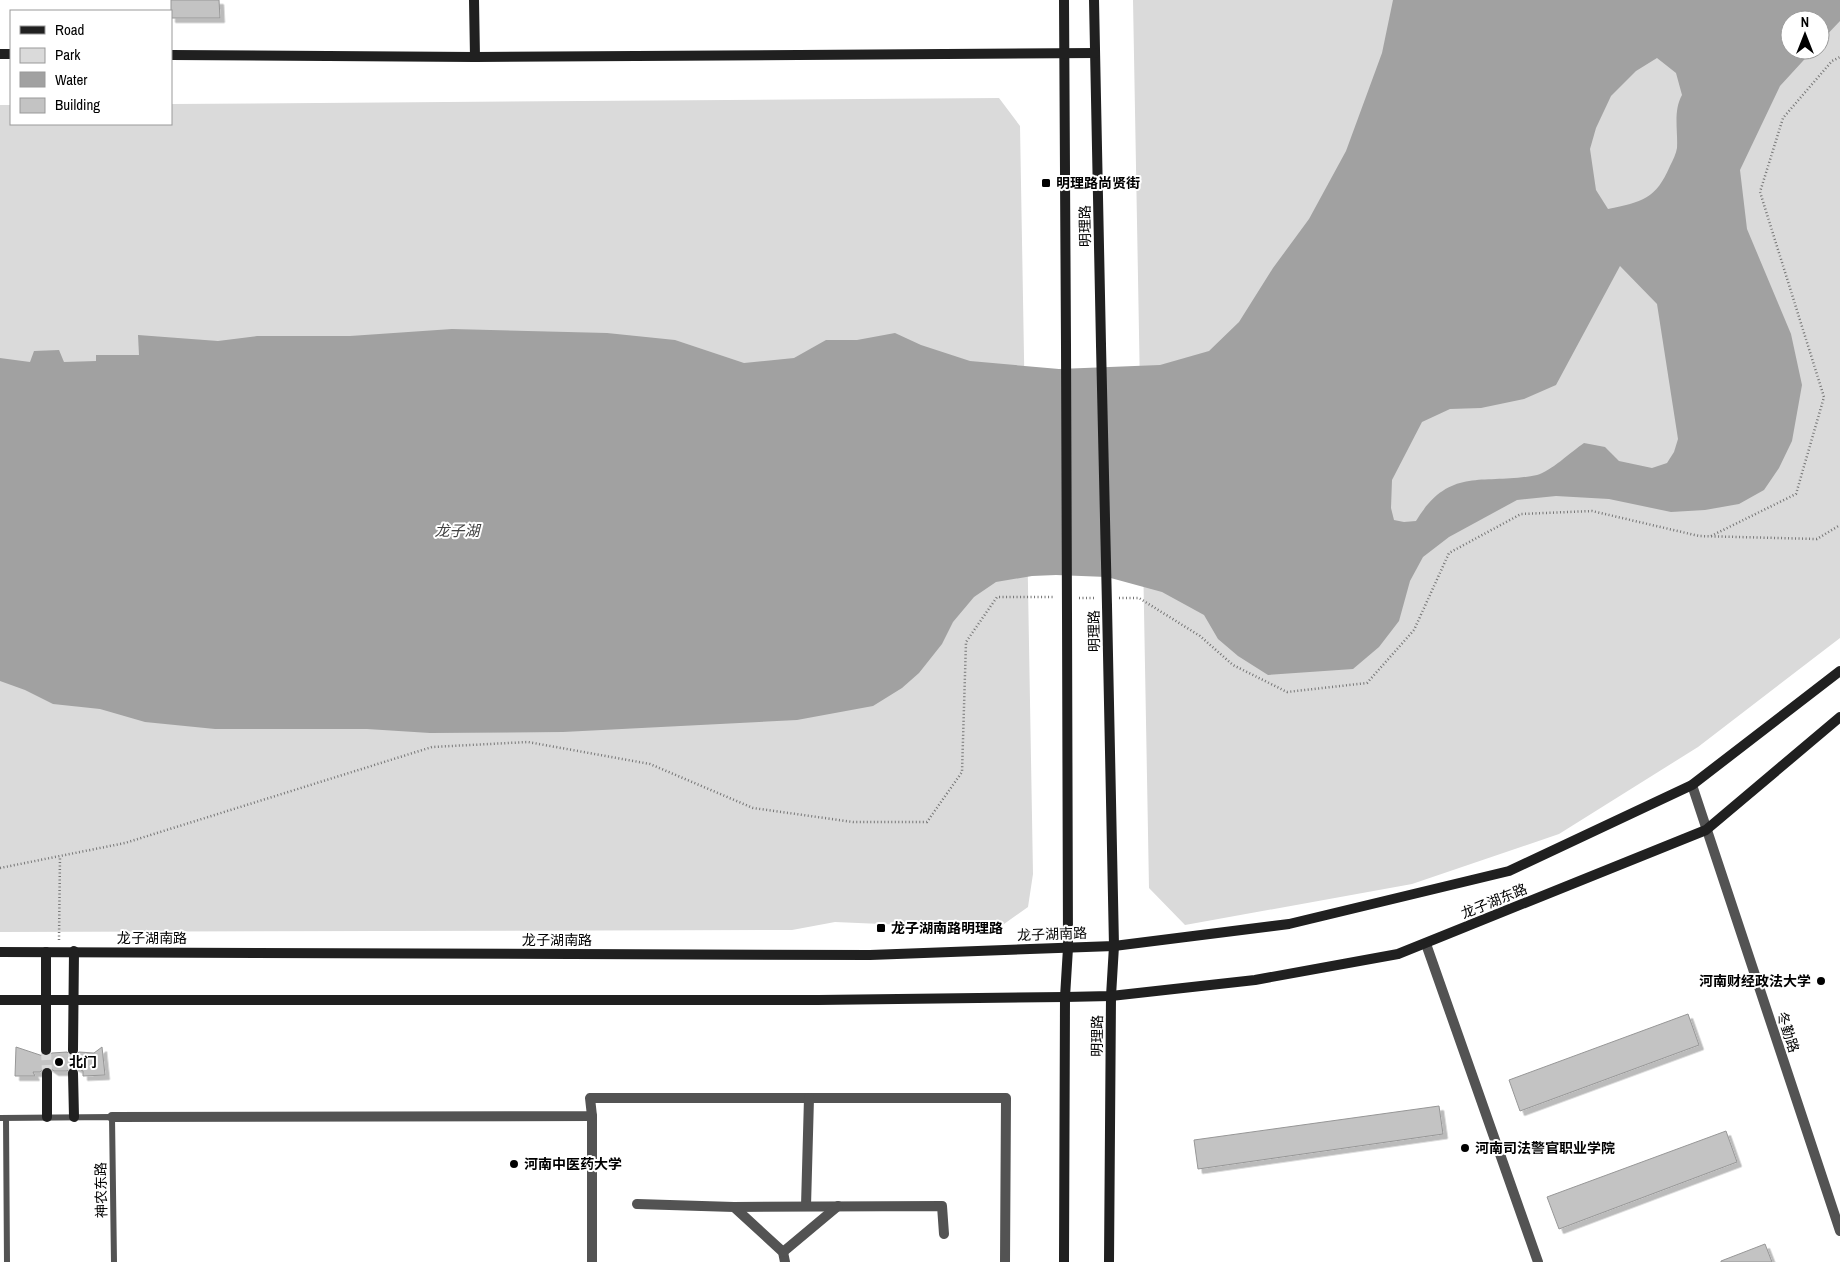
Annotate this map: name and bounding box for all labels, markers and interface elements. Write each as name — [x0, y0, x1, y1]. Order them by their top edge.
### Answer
legend — [10, 10, 172, 125]
north arrow — [1780, 10, 1830, 60]
text: N — [1801, 13, 1809, 31]
text: Road — [55, 19, 84, 40]
text: Park — [55, 44, 81, 65]
text: Water — [55, 69, 87, 90]
text: Building — [55, 94, 100, 115]
place label: 明理路尚贤街 — [1056, 174, 1140, 192]
marker: 明理路尚贤街 — [1040, 177, 1052, 189]
street label: 明理路 — [1076, 205, 1094, 247]
water label: 龙子湖 — [434, 520, 481, 541]
street label: 明理路 — [1085, 610, 1103, 652]
street label: 龙子湖东路 — [1458, 880, 1530, 922]
place label: 龙子湖南路明理路 — [891, 919, 1003, 937]
marker: 龙子湖南路明理路 — [875, 922, 887, 934]
street label: 龙子湖南路 — [1017, 924, 1087, 944]
street label: 龙子湖南路 — [117, 929, 187, 947]
street label: 龙子湖南路 — [522, 931, 592, 949]
place label: 河南财经政法大学 — [1699, 972, 1811, 990]
marker: 河南财经政法大学 — [1815, 975, 1827, 987]
street label: 冬勤路 — [1773, 1009, 1803, 1055]
street label: 明理路 — [1088, 1015, 1106, 1057]
place label: 北门 — [69, 1053, 97, 1071]
marker: 北门 — [53, 1056, 65, 1068]
place label: 河南司法警官职业学院 — [1475, 1139, 1615, 1157]
marker: 河南司法警官职业学院 — [1459, 1142, 1471, 1154]
place label: 河南中医药大学 — [524, 1155, 622, 1173]
marker: 河南中医药大学 — [508, 1158, 520, 1170]
street label: 神农东路 — [92, 1162, 110, 1218]

